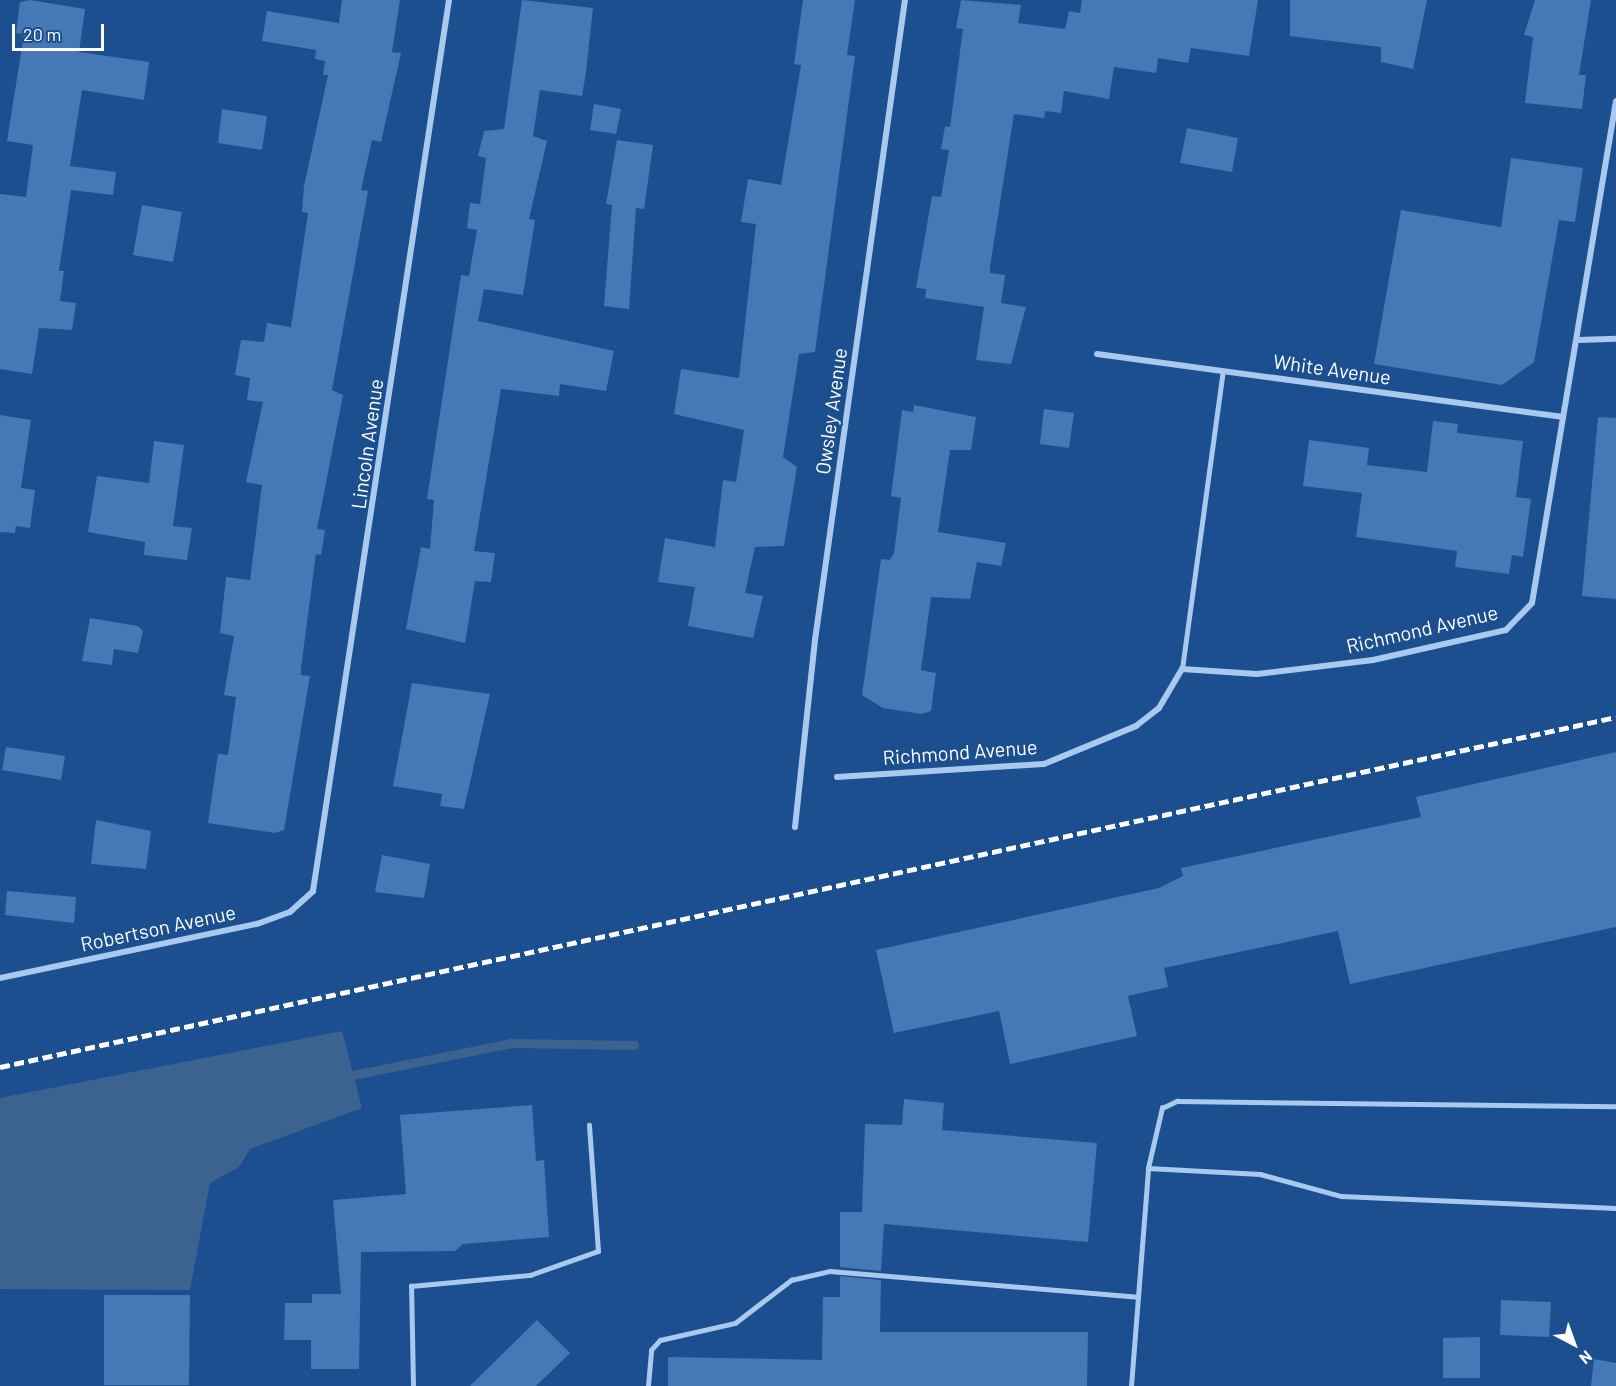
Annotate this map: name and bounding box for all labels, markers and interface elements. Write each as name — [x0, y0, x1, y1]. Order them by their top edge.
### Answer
scale bar — [15, 12, 106, 50]
text: 20 m — [23, 23, 61, 45]
street label: Owsley Avenue — [810, 346, 852, 476]
street label: White Avenue — [1272, 349, 1392, 389]
street label: Lincoln Avenue — [346, 377, 388, 511]
street label: Richmond Avenue — [1344, 600, 1500, 658]
street label: Richmond Avenue — [882, 735, 1038, 769]
street label: Robertson Avenue — [78, 900, 238, 956]
north arrow — [1544, 1314, 1604, 1374]
text: N — [1576, 1347, 1596, 1369]

